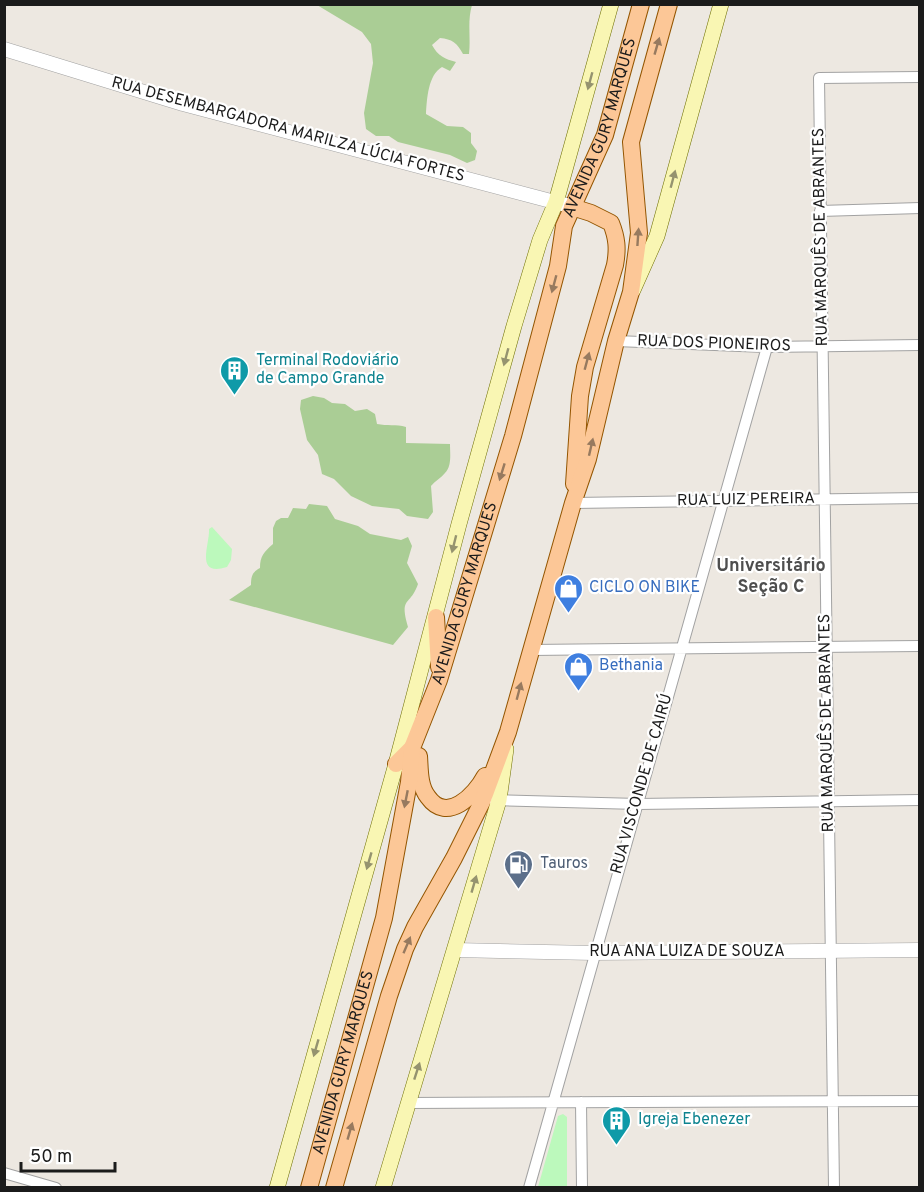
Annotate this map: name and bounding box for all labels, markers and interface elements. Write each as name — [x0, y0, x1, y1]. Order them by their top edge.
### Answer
street label: AVENIDA GURY MARQUES — [559, 36, 641, 221]
one-way arrow — [653, 37, 662, 55]
street label: RUA DESEMBARGADORA MARILZA LÚCIA FORTES — [109, 71, 467, 187]
one-way arrow — [584, 72, 594, 90]
street label: RUA MARQUÊS DE ABRANTES — [807, 127, 833, 347]
one-way arrow — [669, 169, 678, 187]
one-way arrow — [633, 227, 643, 246]
one-way arrow — [548, 274, 558, 293]
street label: RUA DOS PIONEIROS — [637, 331, 791, 357]
one-way arrow — [501, 348, 510, 366]
place label: Terminal Rodoviário de Campo Grande — [256, 351, 399, 389]
one-way arrow — [583, 352, 593, 370]
building icon: Terminal Rodoviário de Campo Grande — [219, 354, 251, 396]
one-way arrow — [586, 438, 596, 456]
one-way arrow — [497, 463, 506, 481]
street label: RUA LUIZ PEREIRA — [677, 489, 815, 511]
street label: AVENIDA GURY MARQUES — [428, 500, 502, 688]
one-way arrow — [448, 535, 458, 554]
district label: Universitário Seção C — [716, 555, 826, 599]
shop icon: CICLO ON BIKE — [552, 572, 584, 614]
place label: CICLO ON BIKE — [589, 578, 700, 598]
street label: RUA MARQUÊS DE ABRANTES — [813, 613, 839, 833]
shop icon: Bethania — [562, 650, 594, 692]
place label: Bethania — [599, 656, 663, 676]
one-way arrow — [515, 682, 525, 700]
street label: RUA VISCONDE DE CAIRÚ — [605, 691, 677, 876]
one-way arrow — [401, 789, 410, 808]
fuel station icon: Tauros — [503, 848, 535, 890]
one-way arrow — [364, 852, 373, 870]
place label: Tauros — [540, 854, 588, 874]
one-way arrow — [470, 875, 479, 893]
one-way arrow — [403, 936, 412, 954]
street label: RUA ANA LUIZA DE SOUZA — [589, 942, 785, 962]
street label: AVENIDA GURY MARQUES — [309, 968, 379, 1157]
one-way arrow — [311, 1040, 320, 1058]
one-way arrow — [413, 1062, 422, 1080]
building icon: Igreja Ebenezer — [601, 1104, 633, 1146]
place label: Igreja Ebenezer — [638, 1110, 751, 1130]
one-way arrow — [346, 1122, 355, 1140]
scale bar — [21, 1135, 116, 1173]
text: 50 m — [30, 1146, 72, 1169]

